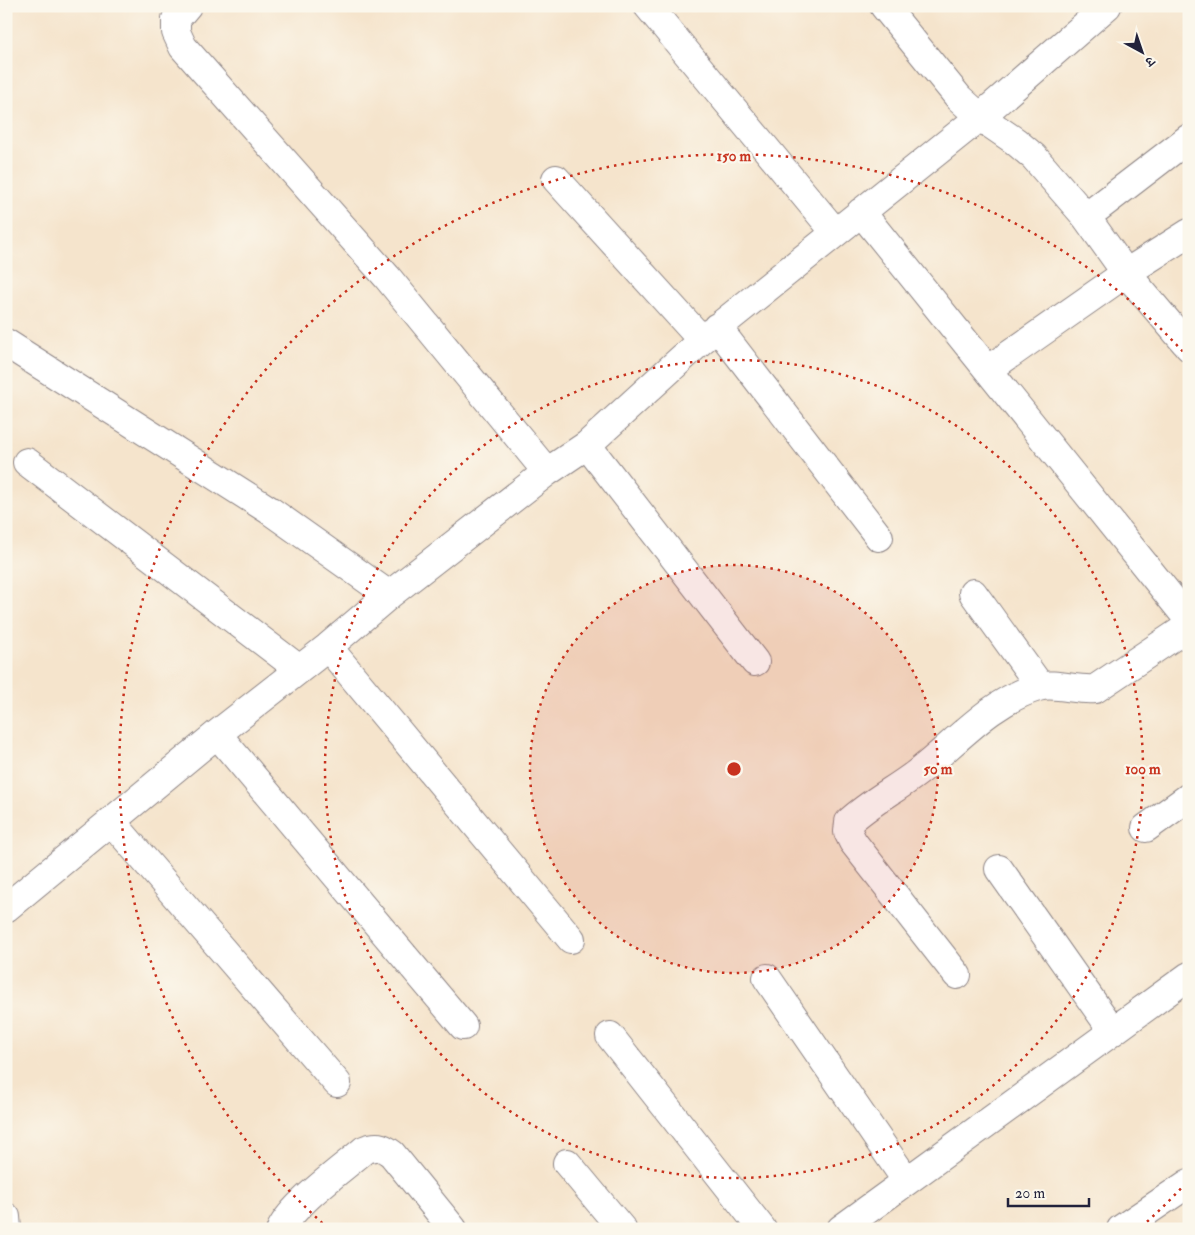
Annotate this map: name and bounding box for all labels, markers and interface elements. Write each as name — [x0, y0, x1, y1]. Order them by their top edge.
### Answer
north arrow — [1118, 28, 1168, 78]
text: उ — [1141, 52, 1159, 71]
text: 150 m — [717, 147, 751, 166]
centre of rings — [725, 760, 743, 778]
text: 50 m — [924, 760, 953, 779]
text: 100 m — [1125, 760, 1161, 779]
scale bar — [1008, 1175, 1089, 1207]
text: 20 m — [1015, 1184, 1045, 1203]

